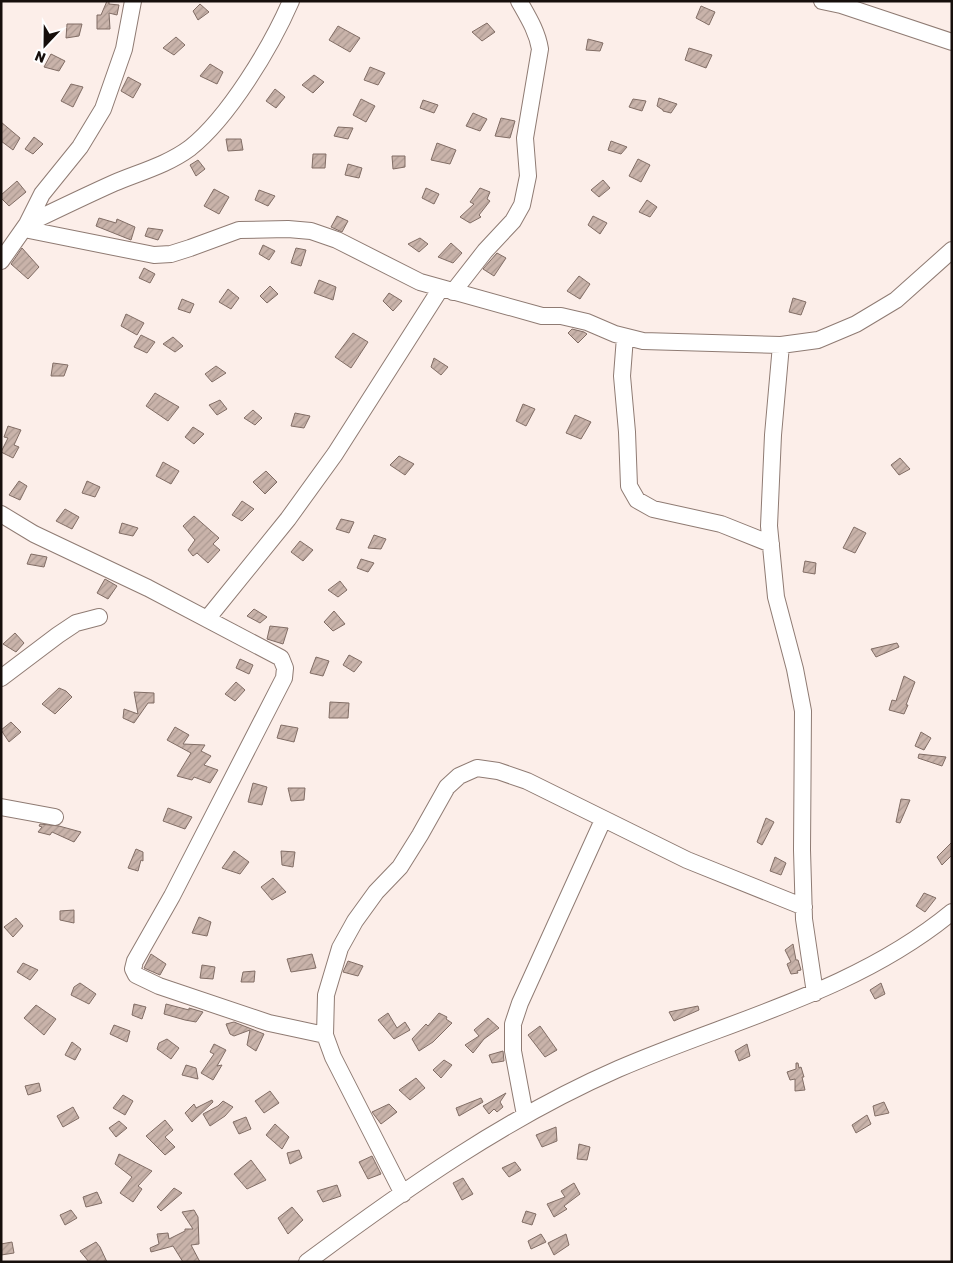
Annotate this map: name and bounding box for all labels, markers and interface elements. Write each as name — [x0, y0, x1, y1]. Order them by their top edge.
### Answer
north arrow — [20, 20, 70, 70]
text: N — [32, 47, 48, 66]

